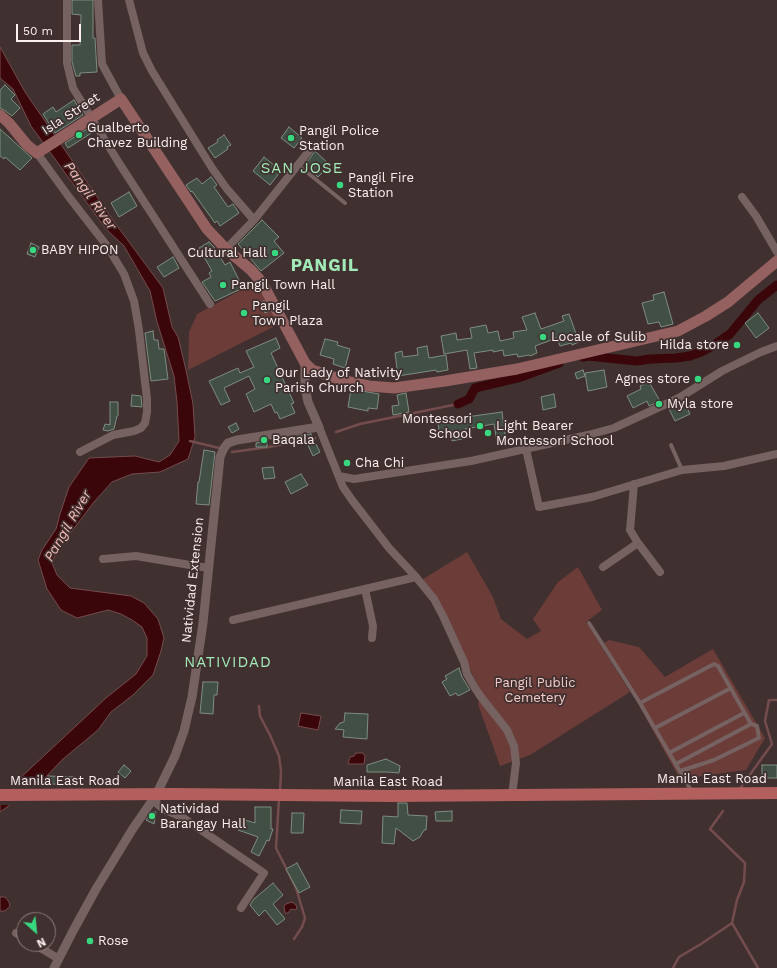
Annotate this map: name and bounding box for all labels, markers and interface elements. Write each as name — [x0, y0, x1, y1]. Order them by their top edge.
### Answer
scale bar — [18, 16, 83, 42]
text: 50 m — [23, 24, 53, 38]
street label: Isla Street — [39, 90, 103, 138]
place label: Gualberto Chavez Building — [87, 120, 187, 151]
place label: Pangil Police Station — [299, 123, 379, 154]
marker: Gualberto Chavez Building — [74, 130, 84, 140]
marker: Pangil Police Station — [286, 133, 296, 143]
water label: Pangil River — [60, 159, 120, 233]
district label: SAN JOSE — [261, 160, 343, 178]
place label: Pangil Fire Station — [348, 170, 414, 201]
marker: Pangil Fire Station — [335, 180, 345, 190]
place label: BABY HIPON — [41, 242, 119, 258]
marker: BABY HIPON — [28, 245, 38, 255]
place label: Cultural Hall — [187, 245, 267, 261]
marker: Cultural Hall — [270, 248, 280, 258]
district label: PANGIL — [291, 256, 359, 276]
place label: Pangil Town Hall — [231, 277, 335, 293]
marker: Pangil Town Hall — [218, 280, 228, 290]
place label: Pangil Town Plaza — [252, 298, 323, 329]
marker: Pangil Town Plaza — [239, 308, 249, 318]
place label: Locale of Sulib — [551, 329, 646, 345]
marker: Locale of Sulib — [538, 332, 548, 342]
place label: Hilda store — [659, 337, 729, 353]
marker: Hilda store — [732, 340, 742, 350]
place label: Our Lady of Nativity Parish Church — [275, 365, 402, 396]
place label: Agnes store — [615, 371, 690, 387]
marker: Agnes store — [693, 374, 703, 384]
marker: Our Lady of Nativity Parish Church — [262, 375, 272, 385]
place label: Myla store — [667, 396, 733, 412]
marker: Myla store — [654, 399, 664, 409]
place label: Montessori School — [402, 411, 472, 442]
place label: Light Bearer Montessori School — [496, 418, 614, 449]
marker: Montessori School — [475, 421, 485, 431]
marker: Light Bearer Montessori School — [483, 428, 493, 438]
place label: Baqala — [272, 432, 315, 448]
marker: Baqala — [259, 435, 269, 445]
place label: Cha Chi — [355, 455, 404, 471]
marker: Cha Chi — [342, 458, 352, 468]
water label: Pangil River — [41, 487, 95, 565]
street label: Natividad Extension — [179, 516, 207, 644]
district label: NATIVIDAD — [184, 654, 272, 672]
park label: Pangil Public Cemetery — [495, 675, 575, 706]
street label: Manila East Road — [657, 771, 767, 787]
street label: Manila East Road — [10, 773, 120, 789]
street label: Manila East Road — [333, 774, 443, 790]
place label: Natividad Barangay Hall — [160, 801, 246, 832]
marker: Natividad Barangay Hall — [147, 811, 157, 821]
north arrow — [16, 912, 56, 952]
place label: Rose — [98, 933, 129, 949]
text: N — [35, 935, 48, 950]
marker: Rose — [85, 936, 95, 946]

